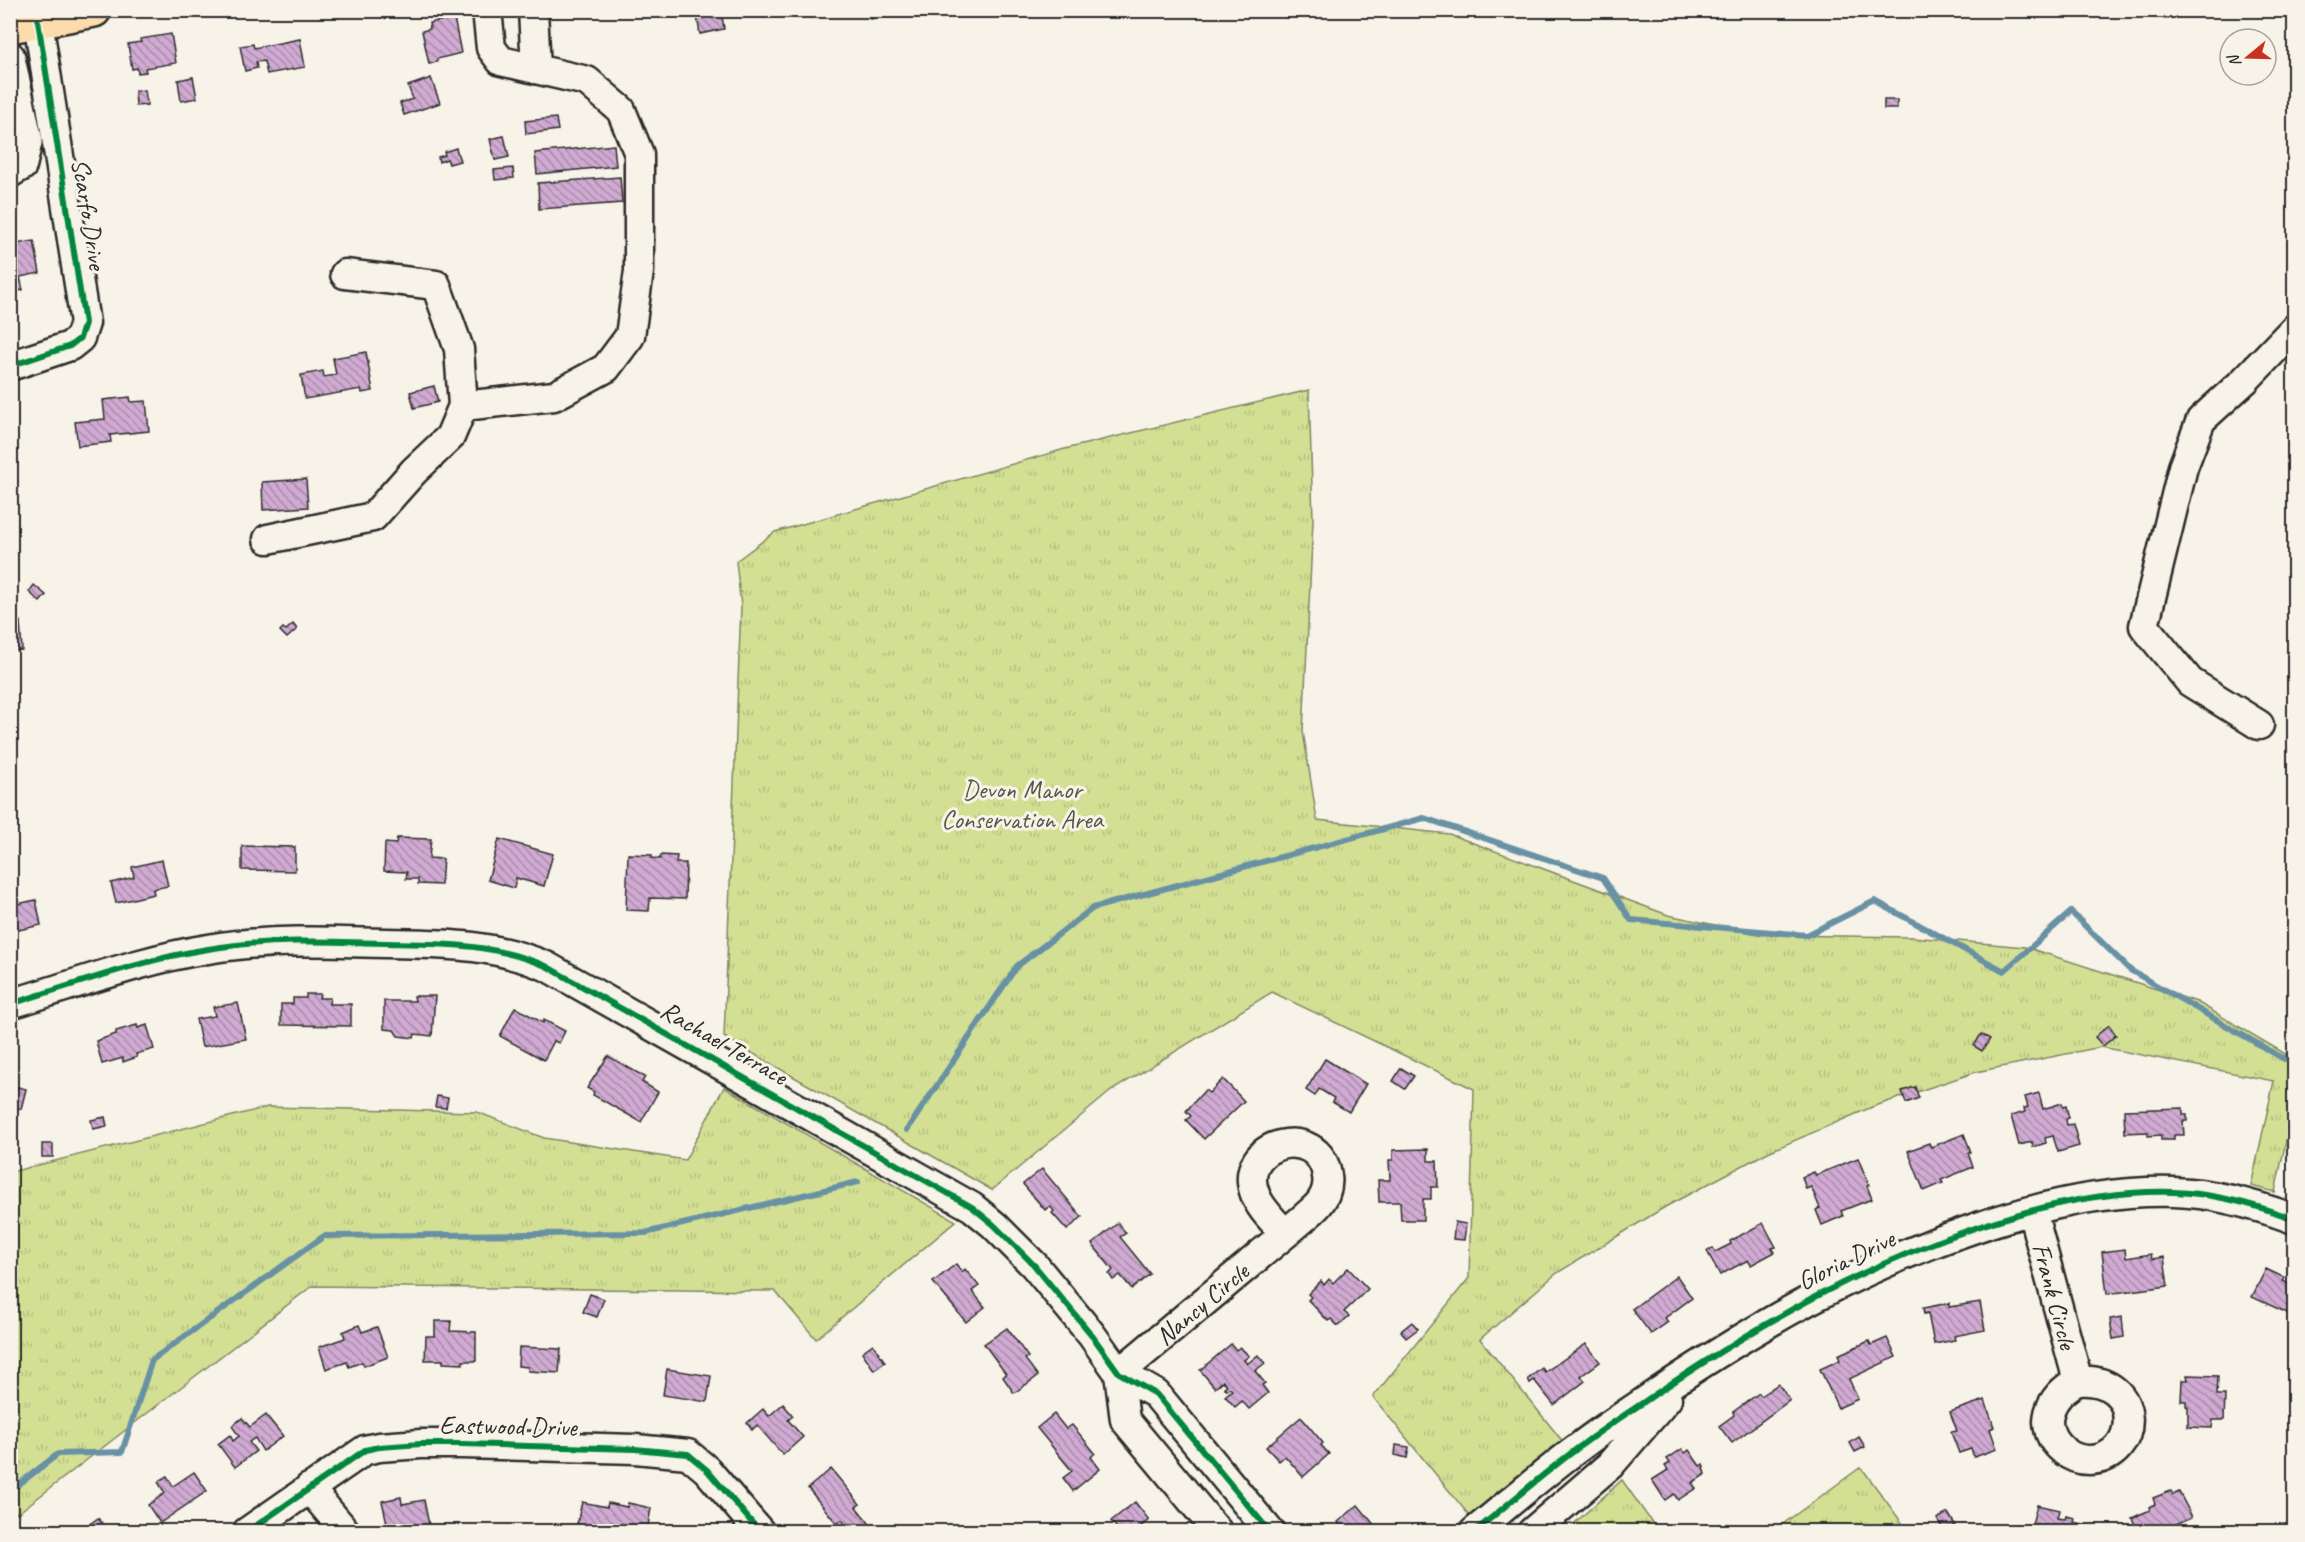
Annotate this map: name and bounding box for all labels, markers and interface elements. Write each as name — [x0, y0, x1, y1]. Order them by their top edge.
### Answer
north arrow — [2218, 27, 2278, 87]
text: N — [2223, 51, 2246, 69]
street label: Scarfo Drive — [64, 156, 114, 274]
park label: Devon Manor Conservation Area — [941, 773, 1104, 836]
street label: Rachael Terrace — [655, 993, 795, 1093]
street label: Gloria Drive — [1792, 1222, 1901, 1298]
street label: Frank Circle — [2025, 1239, 2085, 1354]
street label: Nancy Circle — [1148, 1254, 1256, 1352]
street label: Eastwood Drive — [439, 1408, 578, 1444]

